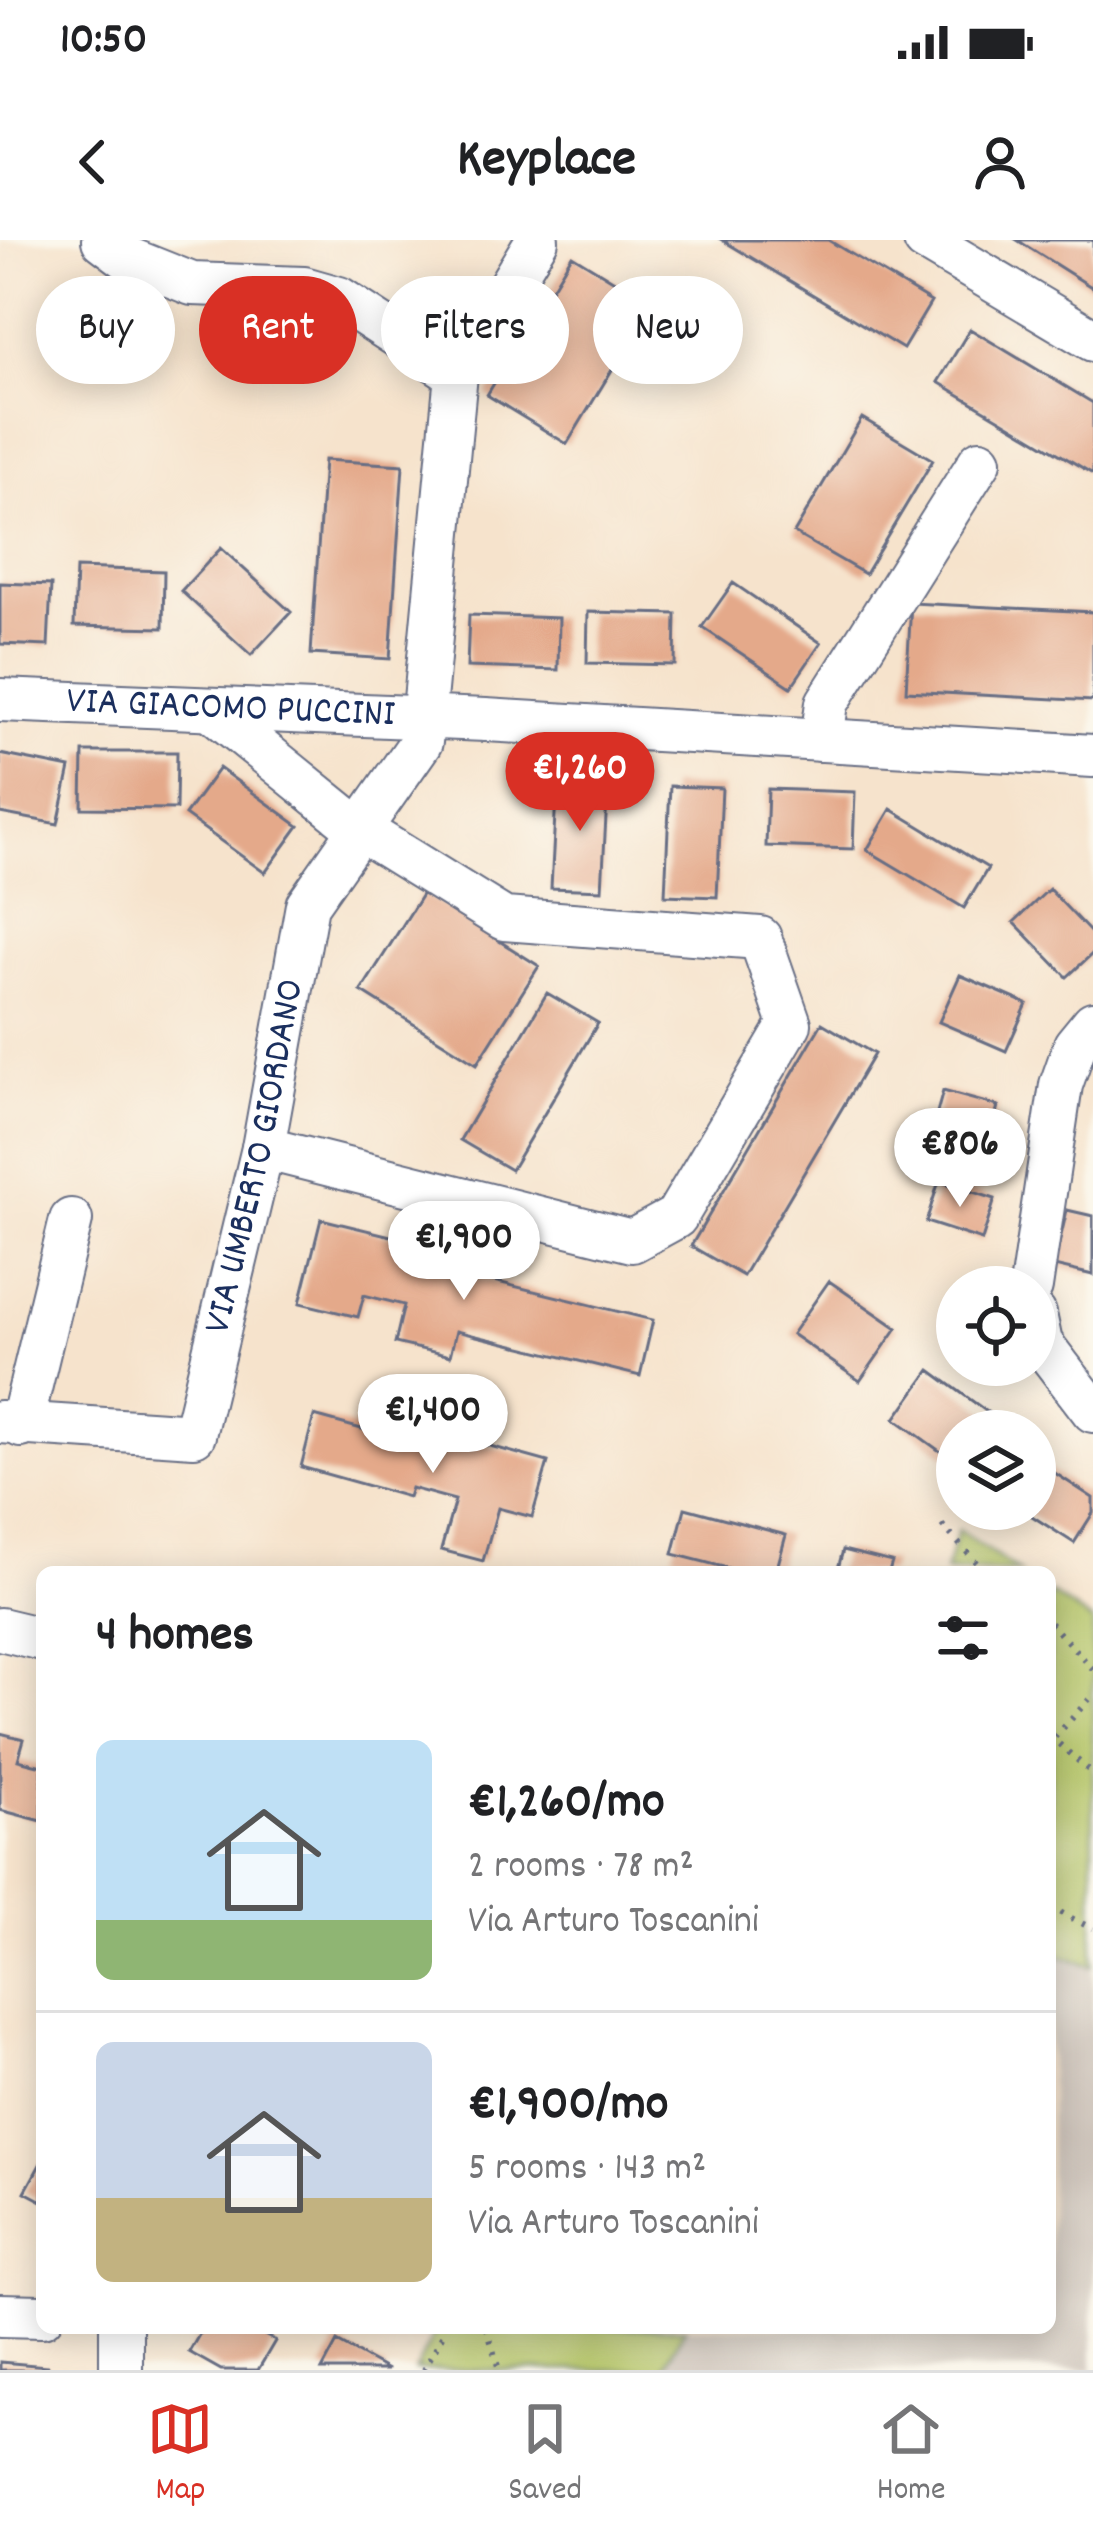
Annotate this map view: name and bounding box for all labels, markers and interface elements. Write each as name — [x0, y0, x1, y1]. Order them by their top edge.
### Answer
text: 10:50 — [60, 10, 147, 74]
text: Keyplace — [457, 124, 636, 201]
icon: back — [60, 129, 126, 195]
icon: person — [967, 129, 1033, 195]
chip: Buy — [36, 276, 175, 384]
chip: Rent — [199, 276, 357, 384]
chip: Filters — [381, 276, 569, 384]
chip: New — [593, 276, 743, 384]
street label: VIA GIACOMO PUCCINI — [66, 675, 396, 744]
pin: €1,260 — [482, 732, 678, 834]
text: €1,260 — [532, 743, 628, 798]
street label: VIA UMBERTO GIORDANO — [192, 975, 321, 1339]
pin: €806 — [889, 1108, 1031, 1210]
text: €806 — [921, 1119, 999, 1174]
pin: €1,900 — [366, 1201, 562, 1303]
text: €1,900 — [415, 1212, 513, 1267]
map controls — [936, 1266, 1056, 1530]
button: locate — [936, 1266, 1056, 1386]
pin: €1,400 — [335, 1374, 531, 1476]
text: €1,400 — [385, 1385, 481, 1440]
button: layers — [936, 1410, 1056, 1530]
text: 4 homes — [96, 1602, 254, 1674]
icon: filters — [930, 1605, 996, 1671]
text: €1,260/mo — [468, 1769, 665, 1841]
icon: home — [192, 1788, 336, 1932]
text: 2 rooms · 78 m² — [468, 1841, 694, 1896]
text: Via Arturo Toscanini — [468, 1896, 759, 1951]
text: €1,900/mo — [468, 2071, 669, 2143]
icon: home — [192, 2090, 336, 2234]
text: 5 rooms · 143 m² — [468, 2143, 706, 2198]
text: Via Arturo Toscanini — [468, 2198, 759, 2253]
tab: Map — [147, 2396, 213, 2515]
tab: Saved — [508, 2396, 582, 2515]
tab: Home — [877, 2396, 946, 2515]

